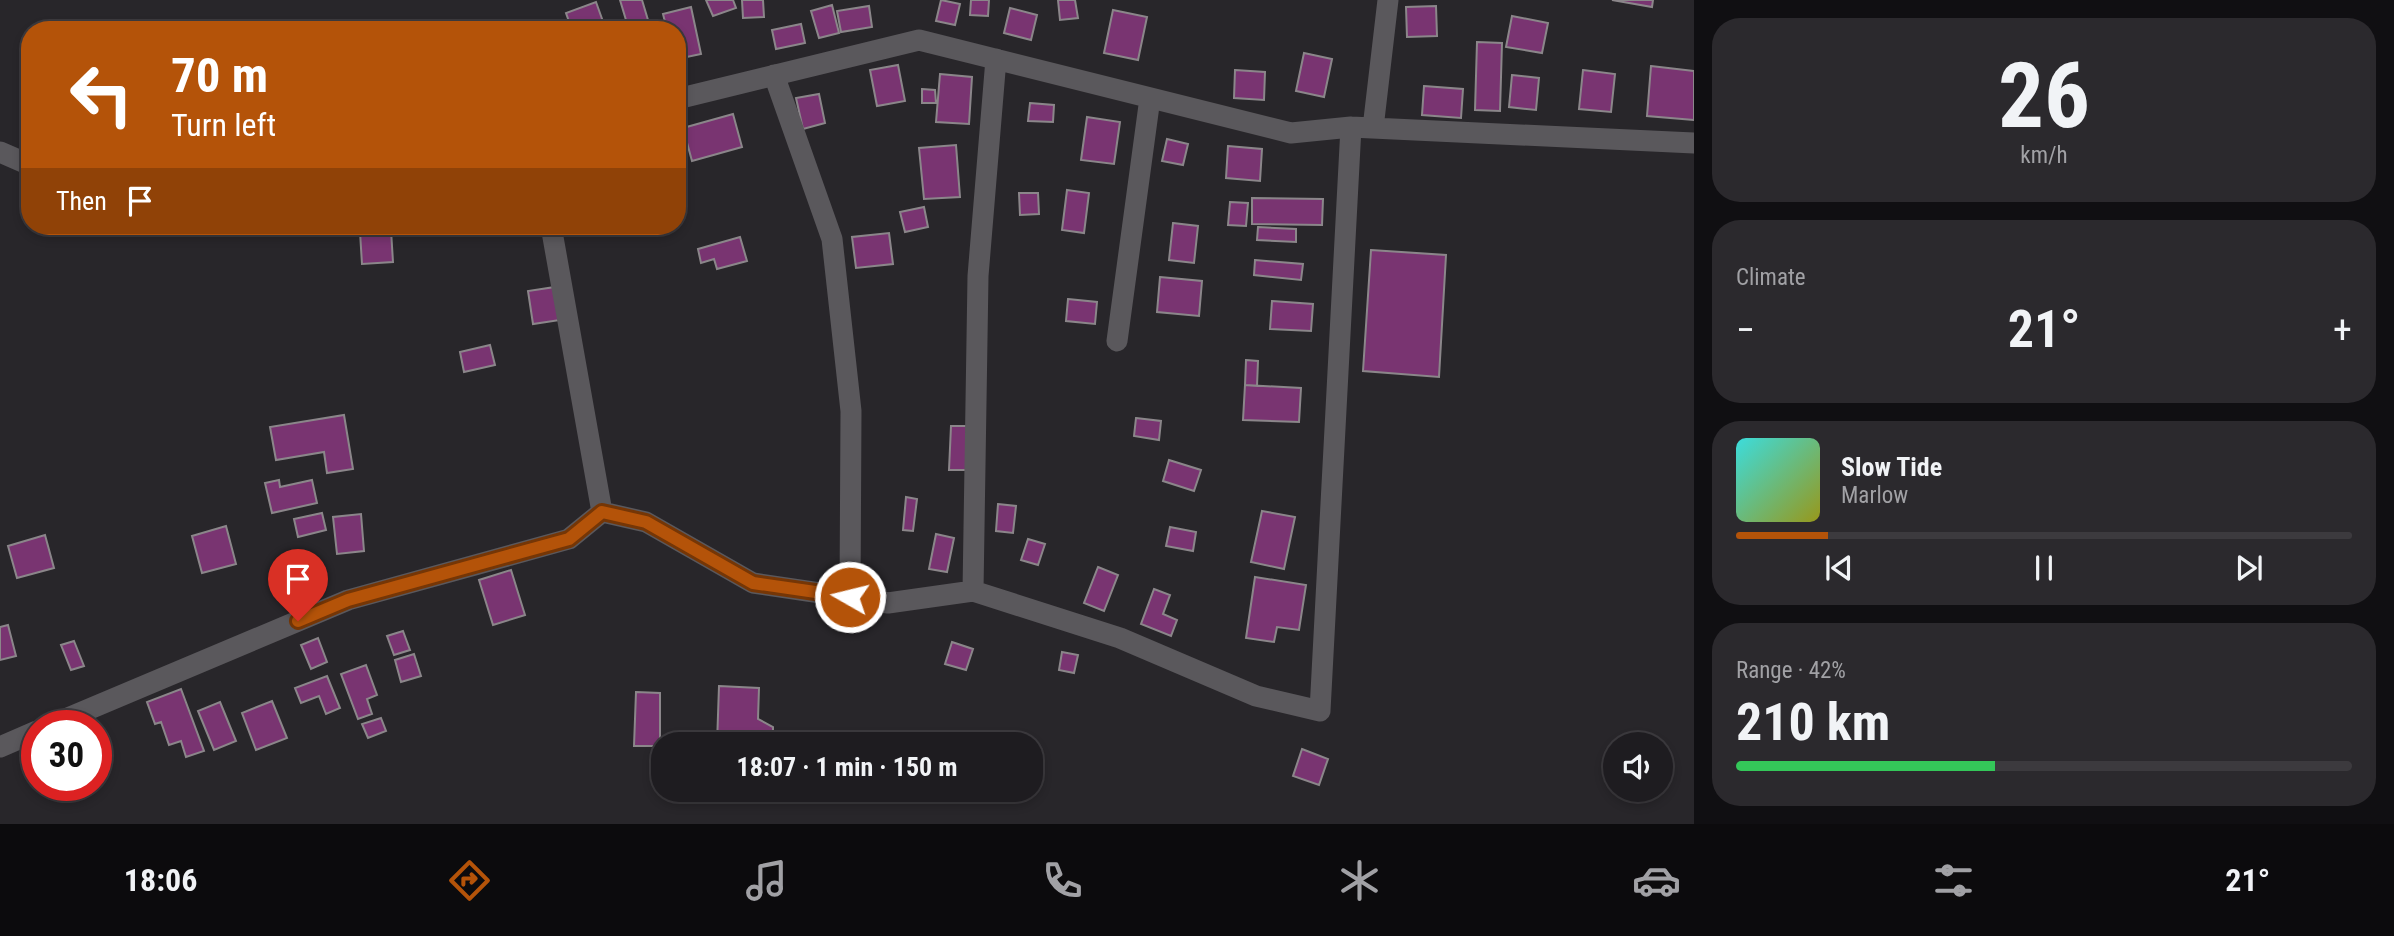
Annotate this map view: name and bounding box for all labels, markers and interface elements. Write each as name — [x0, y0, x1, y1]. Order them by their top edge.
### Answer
text: 26 — [1998, 43, 2090, 149]
text: 70 m — [171, 47, 268, 104]
icon: left — [56, 49, 147, 140]
text: Turn left — [171, 106, 276, 144]
text: km/h — [2020, 142, 2068, 169]
icon: arrive — [121, 182, 159, 220]
text: Then — [56, 186, 107, 216]
text: Climate — [1736, 264, 1806, 291]
text: 21° — [2008, 299, 2080, 360]
text: − — [1736, 308, 1755, 352]
text: + — [2333, 308, 2352, 352]
text: Slow Tide — [1841, 452, 1942, 482]
text: Marlow — [1841, 482, 1908, 509]
pin — [268, 549, 328, 621]
icon: previous — [1820, 549, 1858, 587]
icon: pause — [2025, 549, 2063, 587]
icon: next — [2230, 549, 2268, 587]
icon: arrive — [279, 560, 317, 598]
position arrow — [813, 560, 887, 634]
text: Range · 42% — [1736, 657, 1846, 684]
text: 210 km — [1736, 692, 1890, 753]
speed limit sign: 30 — [21, 710, 112, 801]
map controls — [1603, 732, 1673, 802]
button: sound — [1603, 732, 1673, 802]
text: 18:07 · 1 min · 150 m — [737, 752, 957, 782]
icon: directions — [445, 856, 494, 905]
icon: music — [742, 856, 791, 905]
icon: phone — [1038, 856, 1087, 905]
icon: climate — [1335, 856, 1384, 905]
icon: car — [1632, 856, 1681, 905]
icon: filters — [1929, 856, 1978, 905]
text: 18:06 — [124, 861, 197, 899]
text: 21° — [2225, 861, 2270, 899]

